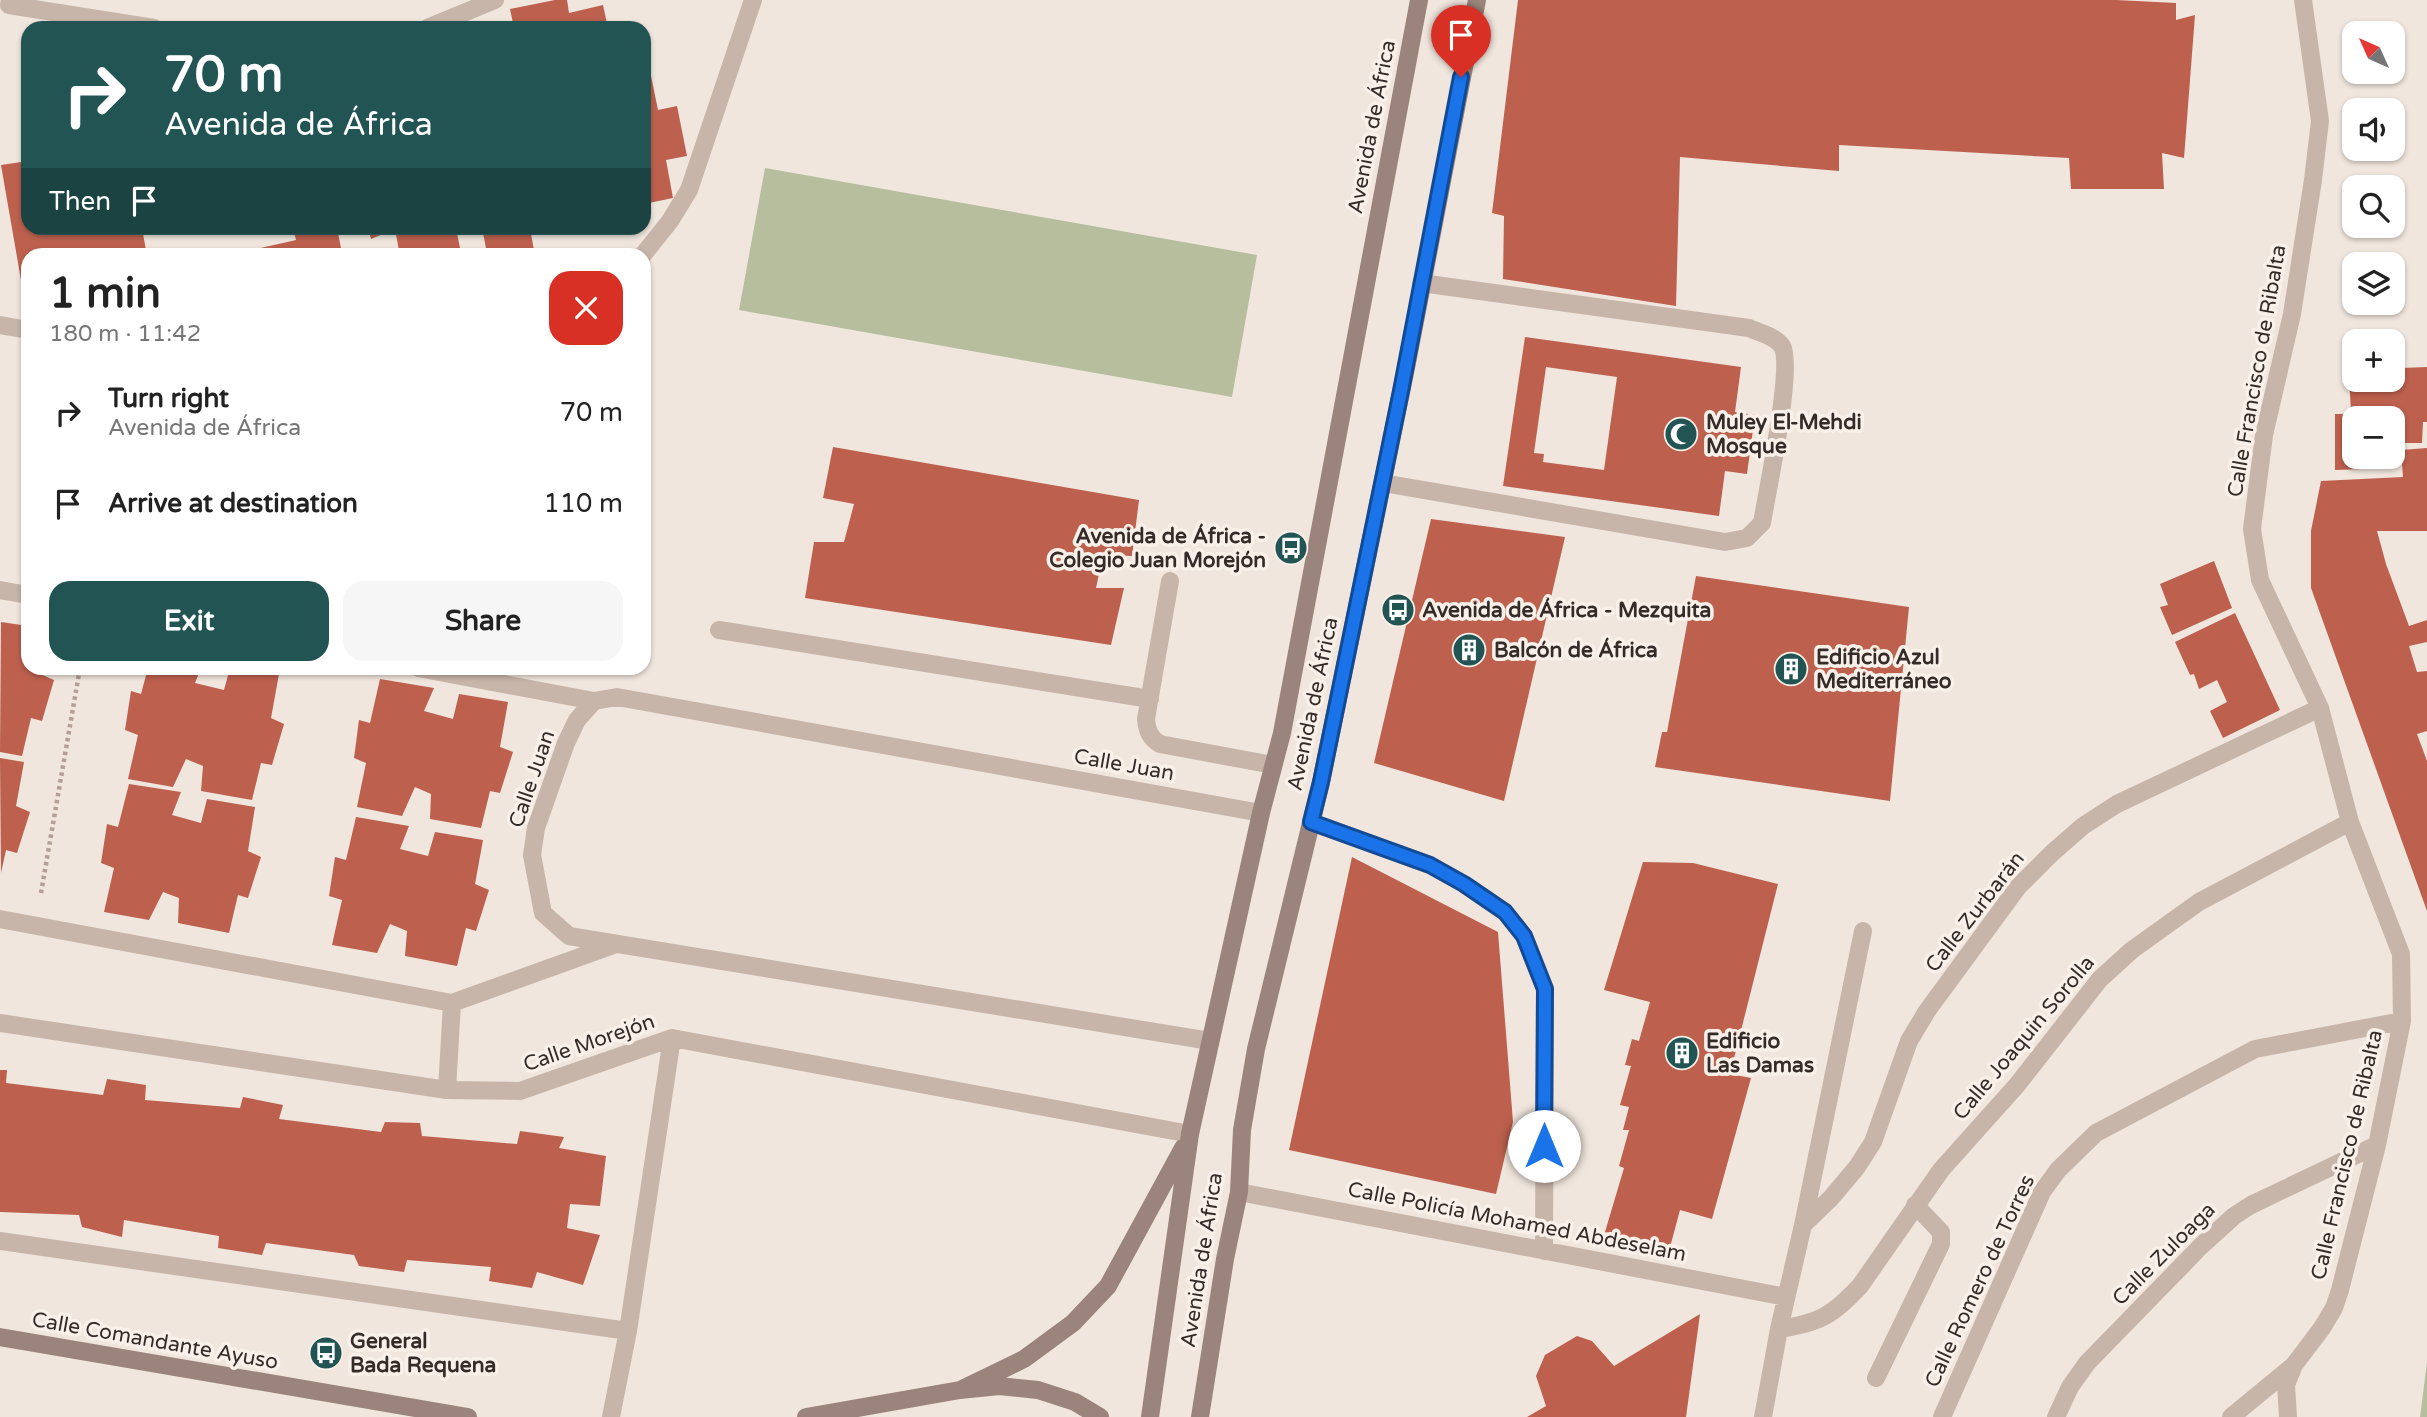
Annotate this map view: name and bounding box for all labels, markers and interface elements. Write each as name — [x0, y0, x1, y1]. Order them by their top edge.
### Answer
pin — [1431, 5, 1491, 77]
icon: arrive — [1442, 16, 1480, 54]
north arrow — [2342, 21, 2404, 84]
map controls — [2342, 21, 2405, 469]
street label: Avenida de África — [1343, 38, 1401, 216]
text: 70 m — [164, 46, 283, 105]
icon: right — [49, 49, 140, 140]
button: sound — [2342, 98, 2405, 161]
text: Avenida de África — [164, 106, 433, 144]
button: search — [2342, 175, 2405, 238]
icon: arrive — [125, 182, 163, 220]
text: Then — [49, 186, 111, 217]
street label: Calle Francisco de Ribalta — [2222, 243, 2292, 499]
button: layers — [2342, 252, 2405, 315]
text: 1 min — [49, 268, 161, 319]
button: close — [549, 271, 623, 345]
text: 180 m · 11:42 — [49, 320, 201, 348]
button: + — [2342, 329, 2405, 392]
text: Turn right — [108, 383, 229, 414]
icon: right — [49, 394, 87, 432]
text: 70 m — [560, 397, 623, 428]
button: − — [2342, 406, 2405, 469]
place label: Muley El-Mehdi Mosque — [1706, 410, 1862, 459]
text: Avenida de África — [108, 414, 301, 442]
mosque icon: Muley El-Mehdi Mosque — [1662, 415, 1700, 453]
icon: arrive — [49, 485, 87, 523]
text: Arrive at destination — [108, 488, 358, 519]
text: 110 m — [543, 488, 623, 519]
place label: Avenida de África - Colegio Juan Morejón — [1049, 523, 1266, 573]
bus stop icon: Avenida de África - Colegio Juan Morejón — [1272, 529, 1310, 567]
button: Exit — [49, 581, 329, 661]
button: Share — [343, 581, 623, 661]
bus stop icon: Avenida de África - Mezquita — [1379, 591, 1417, 629]
place label: Avenida de África - Mezquita — [1422, 597, 1711, 623]
street label: Avenida de África — [1282, 615, 1344, 793]
building icon: Balcón de África — [1450, 631, 1488, 669]
place label: Balcón de África — [1494, 637, 1658, 663]
place label: Edificio Azul Mediterráneo — [1816, 645, 1952, 694]
building icon: Edificio Azul Mediterráneo — [1772, 650, 1810, 688]
street label: Calle Juan — [504, 727, 560, 831]
street label: Calle Juan — [1072, 744, 1176, 786]
street label: Calle Zurbarán — [1920, 847, 2030, 977]
street label: Calle Joaquin Sorolla — [1948, 951, 2100, 1125]
street label: Calle Morejón — [520, 1009, 658, 1077]
street label: Calle Francisco de Ribalta — [2306, 1028, 2388, 1282]
place label: Edificio Las Damas — [1706, 1029, 1814, 1078]
building icon: Edificio Las Damas — [1663, 1034, 1701, 1072]
position arrow — [1507, 1109, 1581, 1183]
street label: Avenida de África — [1176, 1171, 1228, 1349]
street label: Calle Romero de Torres — [1920, 1171, 2040, 1391]
street label: Calle Policía Mohamed Abdeselam — [1346, 1177, 1688, 1267]
street label: Calle Zuloaga — [2107, 1197, 2221, 1311]
street label: Calle Comandante Ayuso — [30, 1307, 280, 1375]
place label: General Bada Requena — [350, 1329, 496, 1378]
bus stop icon: General Bada Requena — [307, 1334, 345, 1372]

